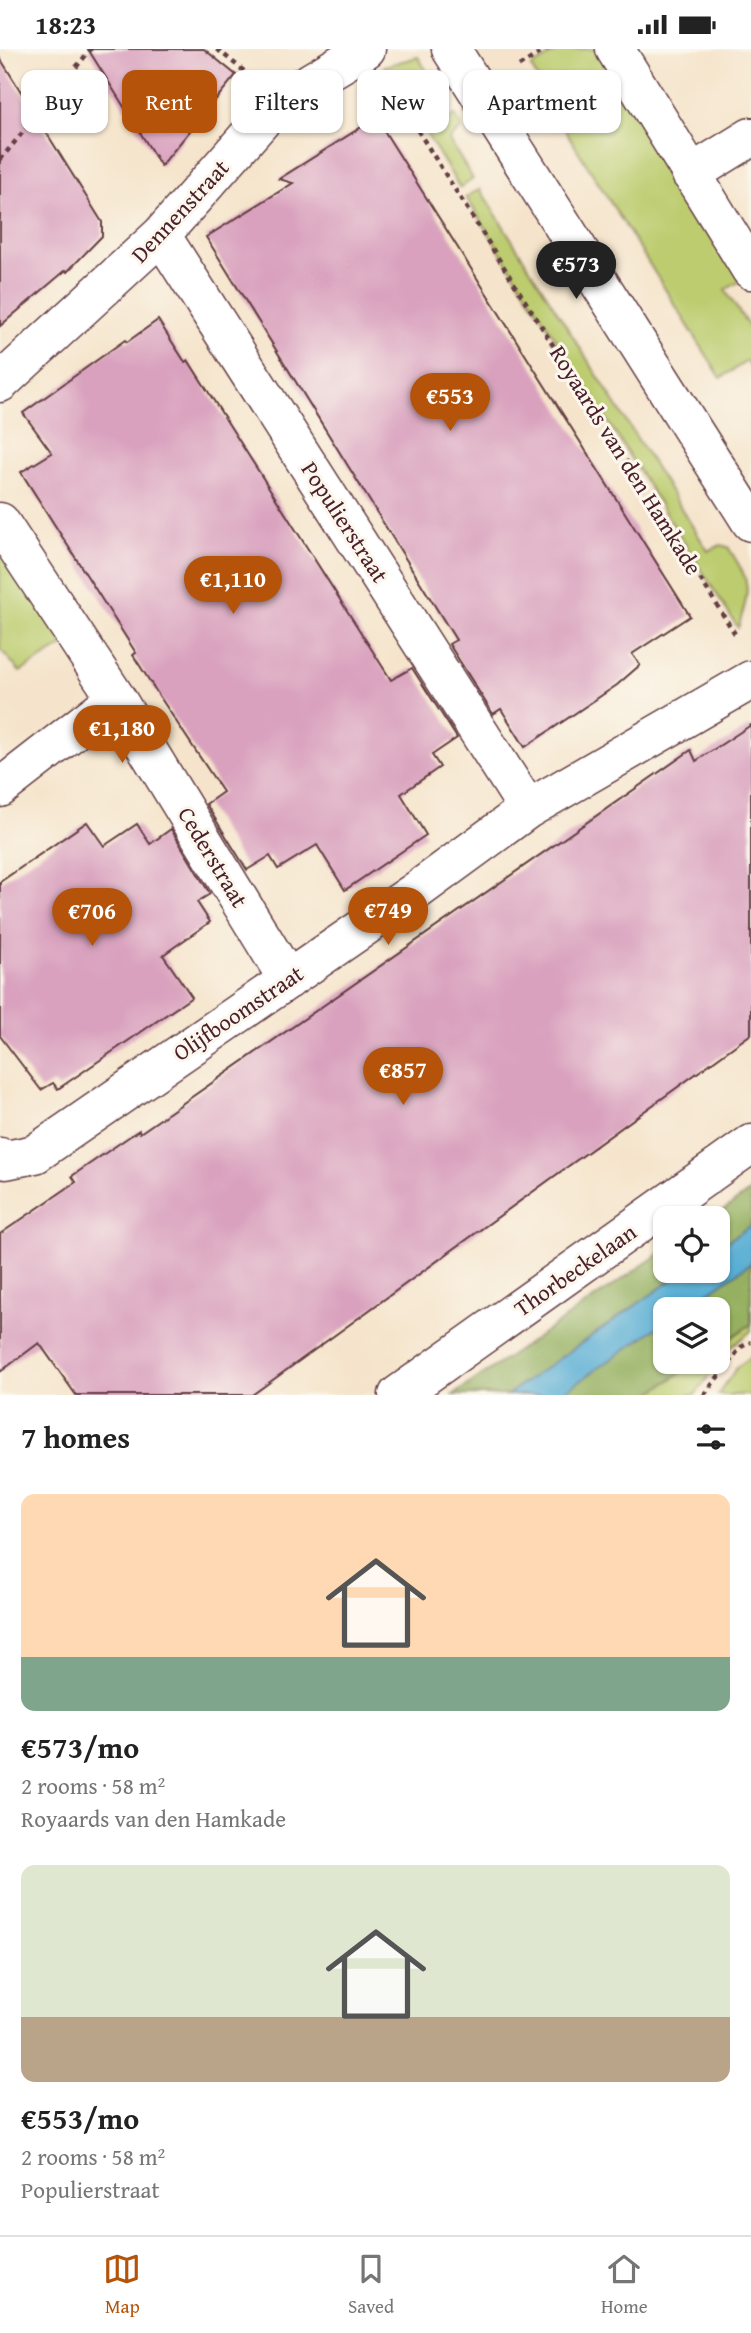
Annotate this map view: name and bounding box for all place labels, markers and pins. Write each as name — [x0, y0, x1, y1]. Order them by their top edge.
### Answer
pin: €573 — [535, 241, 617, 301]
pin: €553 — [409, 373, 491, 433]
pin: €1,110 — [176, 557, 290, 616]
pin: €1,180 — [65, 705, 179, 765]
pin: €749 — [347, 887, 429, 947]
pin: €706 — [51, 888, 133, 948]
pin: €857 — [362, 1047, 444, 1107]

